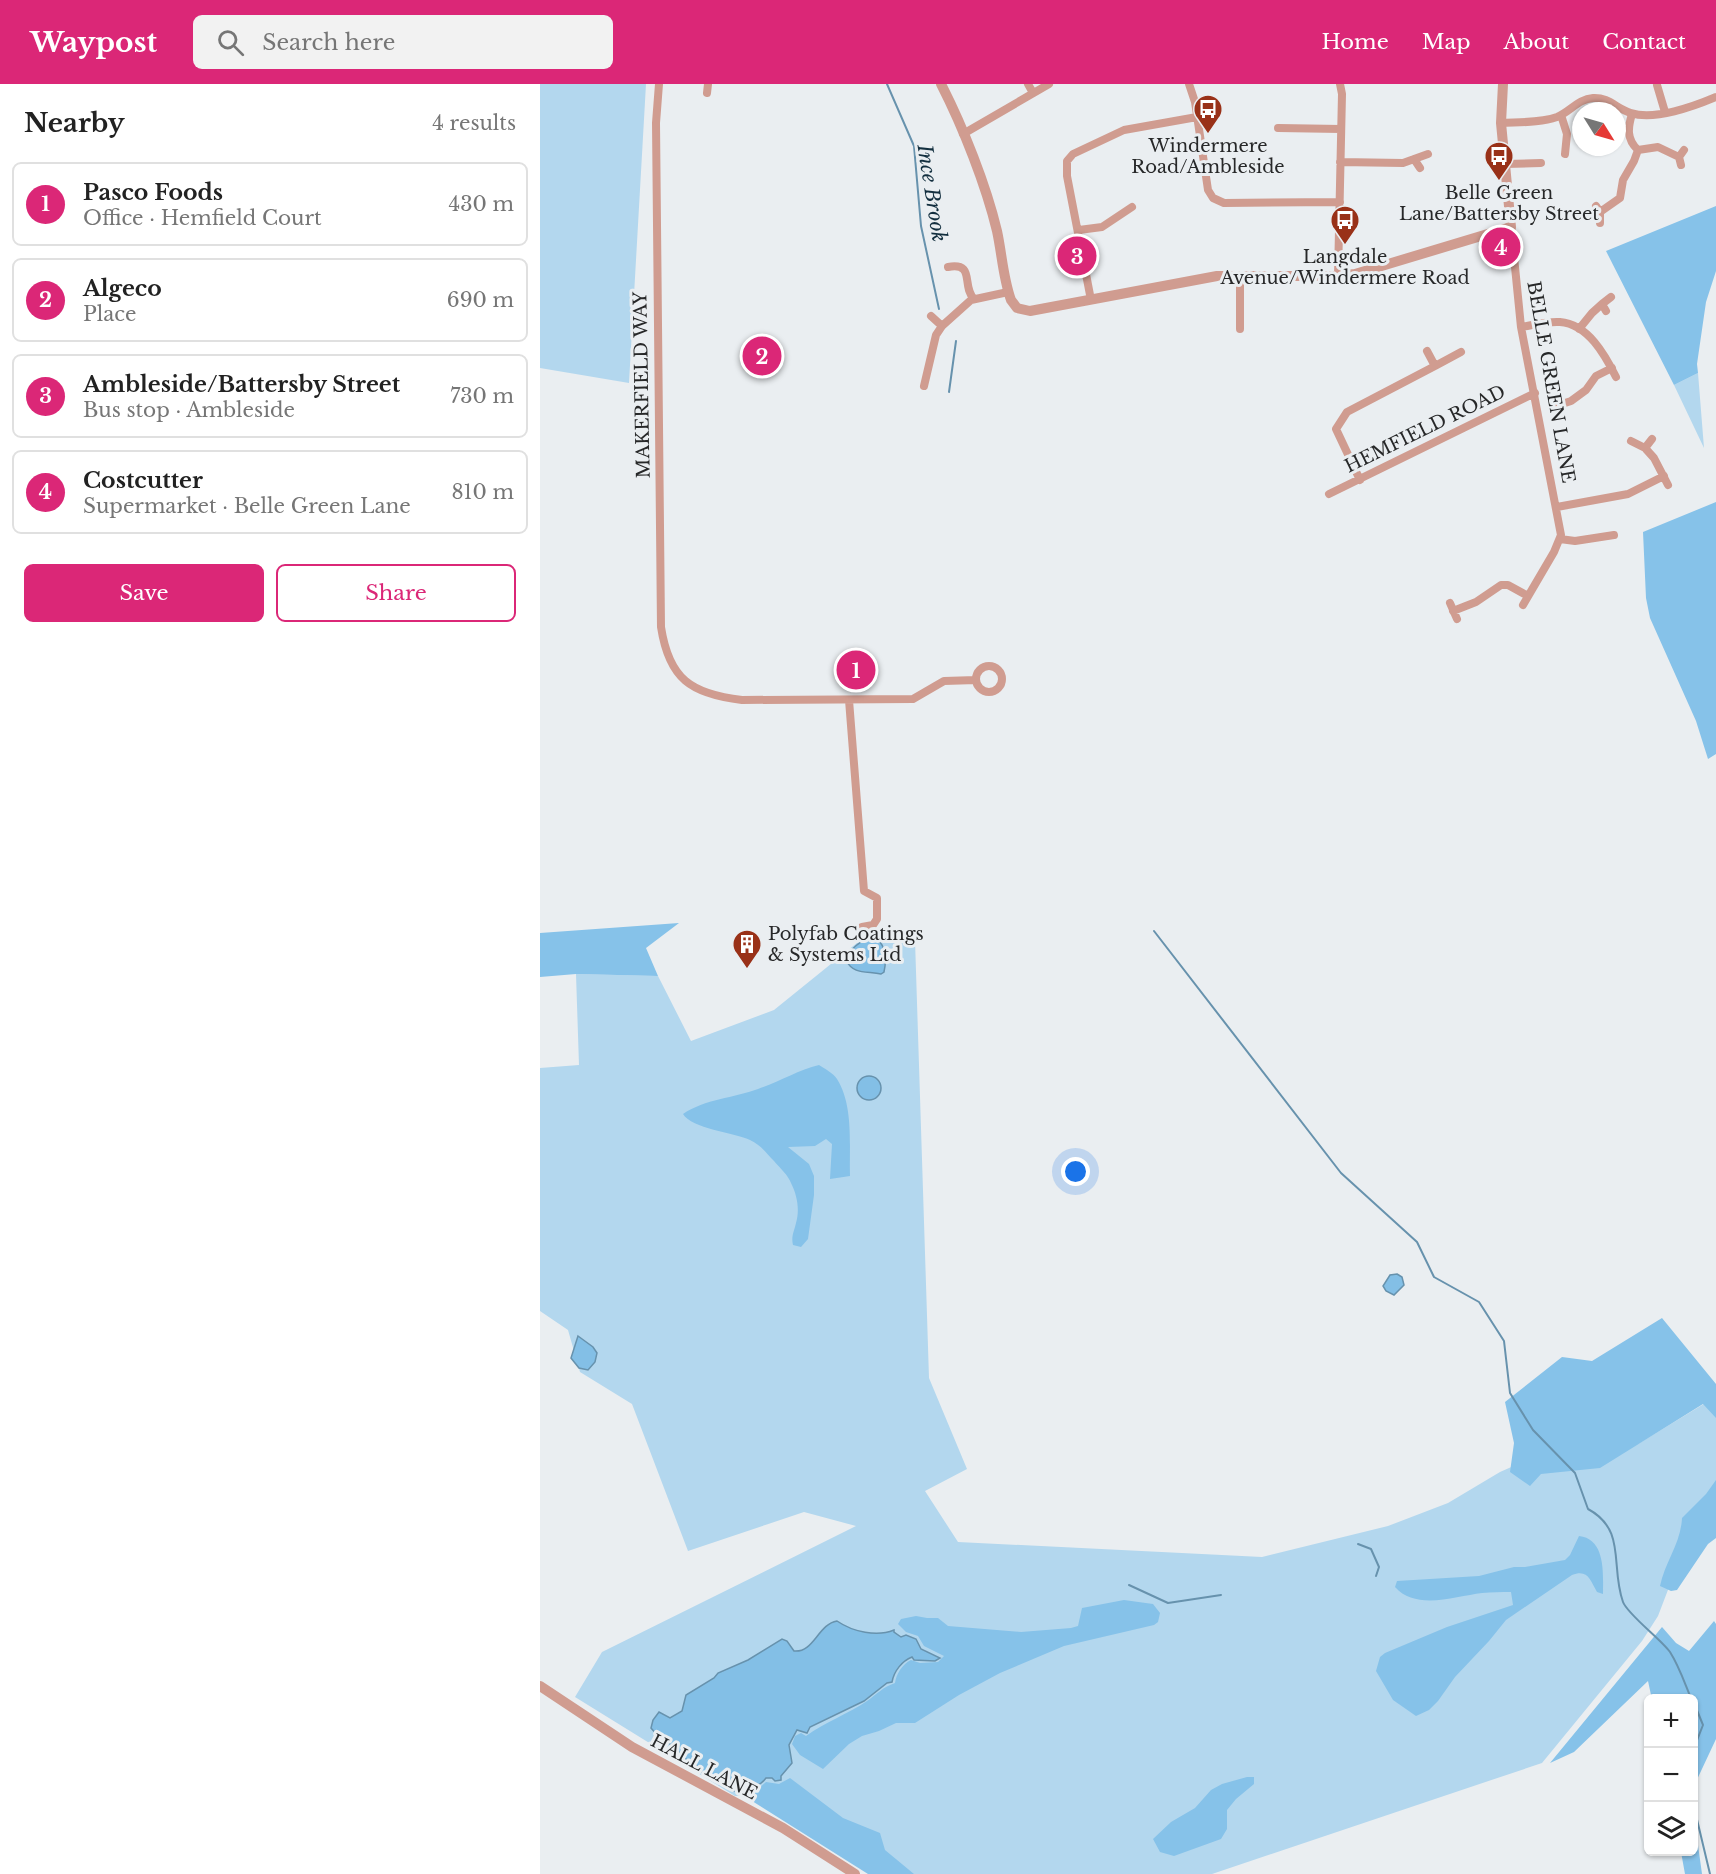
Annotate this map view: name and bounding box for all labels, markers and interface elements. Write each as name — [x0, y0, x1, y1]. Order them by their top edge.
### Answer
search box — [193, 15, 613, 69]
text: Waypost — [30, 25, 157, 60]
icon: search — [214, 26, 247, 59]
text: Search here — [262, 29, 395, 56]
text: Home — [1322, 29, 1389, 55]
text: Map — [1422, 29, 1470, 55]
text: About — [1503, 29, 1569, 55]
text: Contact — [1602, 29, 1686, 55]
bus stop icon: Windermere Road/Ambleside — [1192, 93, 1224, 135]
north arrow — [1572, 102, 1626, 156]
text: Nearby — [24, 107, 125, 139]
text: 4 results — [432, 111, 516, 135]
place label: Windermere Road/Ambleside — [1131, 135, 1285, 178]
bus stop icon: Belle Green Lane/Battersby Street — [1483, 140, 1515, 182]
water label: Ince Brook — [912, 142, 952, 243]
text: Pasco Foods — [83, 179, 223, 206]
place label: Belle Green Lane/Battersby Street — [1399, 182, 1599, 225]
text: 1 — [41, 192, 50, 216]
text: 430 m — [449, 192, 514, 216]
bus stop icon: Langdale Avenue/Windermere Road — [1329, 204, 1361, 246]
text: Office · Hemfield Court — [83, 206, 322, 230]
pin: 4 — [1482, 224, 1520, 270]
pin: 3 — [1058, 234, 1096, 279]
place label: Langdale Avenue/Windermere Road — [1219, 246, 1470, 289]
text: Algeco — [83, 275, 162, 302]
street label: BELLE GREEN LANE — [1522, 279, 1580, 485]
text: 2 — [39, 288, 52, 312]
text: 690 m — [447, 288, 514, 312]
street label: MAKERFIELD WAY — [629, 291, 655, 478]
text: Place — [83, 302, 137, 326]
pin: 2 — [742, 334, 782, 378]
text: Ambleside/Battersby Street — [83, 371, 400, 398]
street label: HEMFIELD ROAD — [1341, 380, 1509, 478]
text: 3 — [39, 384, 52, 408]
text: 730 m — [450, 384, 514, 408]
text: Bus stop · Ambleside — [83, 398, 295, 422]
text: Costcutter — [83, 467, 203, 494]
text: 4 — [39, 480, 52, 504]
text: 810 m — [451, 480, 514, 504]
text: Supermarket · Belle Green Lane — [83, 494, 411, 518]
button: Save — [24, 564, 264, 622]
button: Share — [276, 564, 516, 622]
pin: 1 — [836, 648, 876, 692]
place label: Polyfab Coatings & Systems Ltd — [768, 923, 924, 966]
building icon: Polyfab Coatings & Systems Ltd — [731, 928, 763, 970]
your location — [1061, 1157, 1090, 1186]
map controls — [1644, 1694, 1698, 1856]
button: + — [1644, 1694, 1698, 1748]
street label: HALL LANE — [647, 1730, 761, 1804]
button: − — [1644, 1748, 1698, 1802]
button: layers — [1644, 1802, 1698, 1856]

